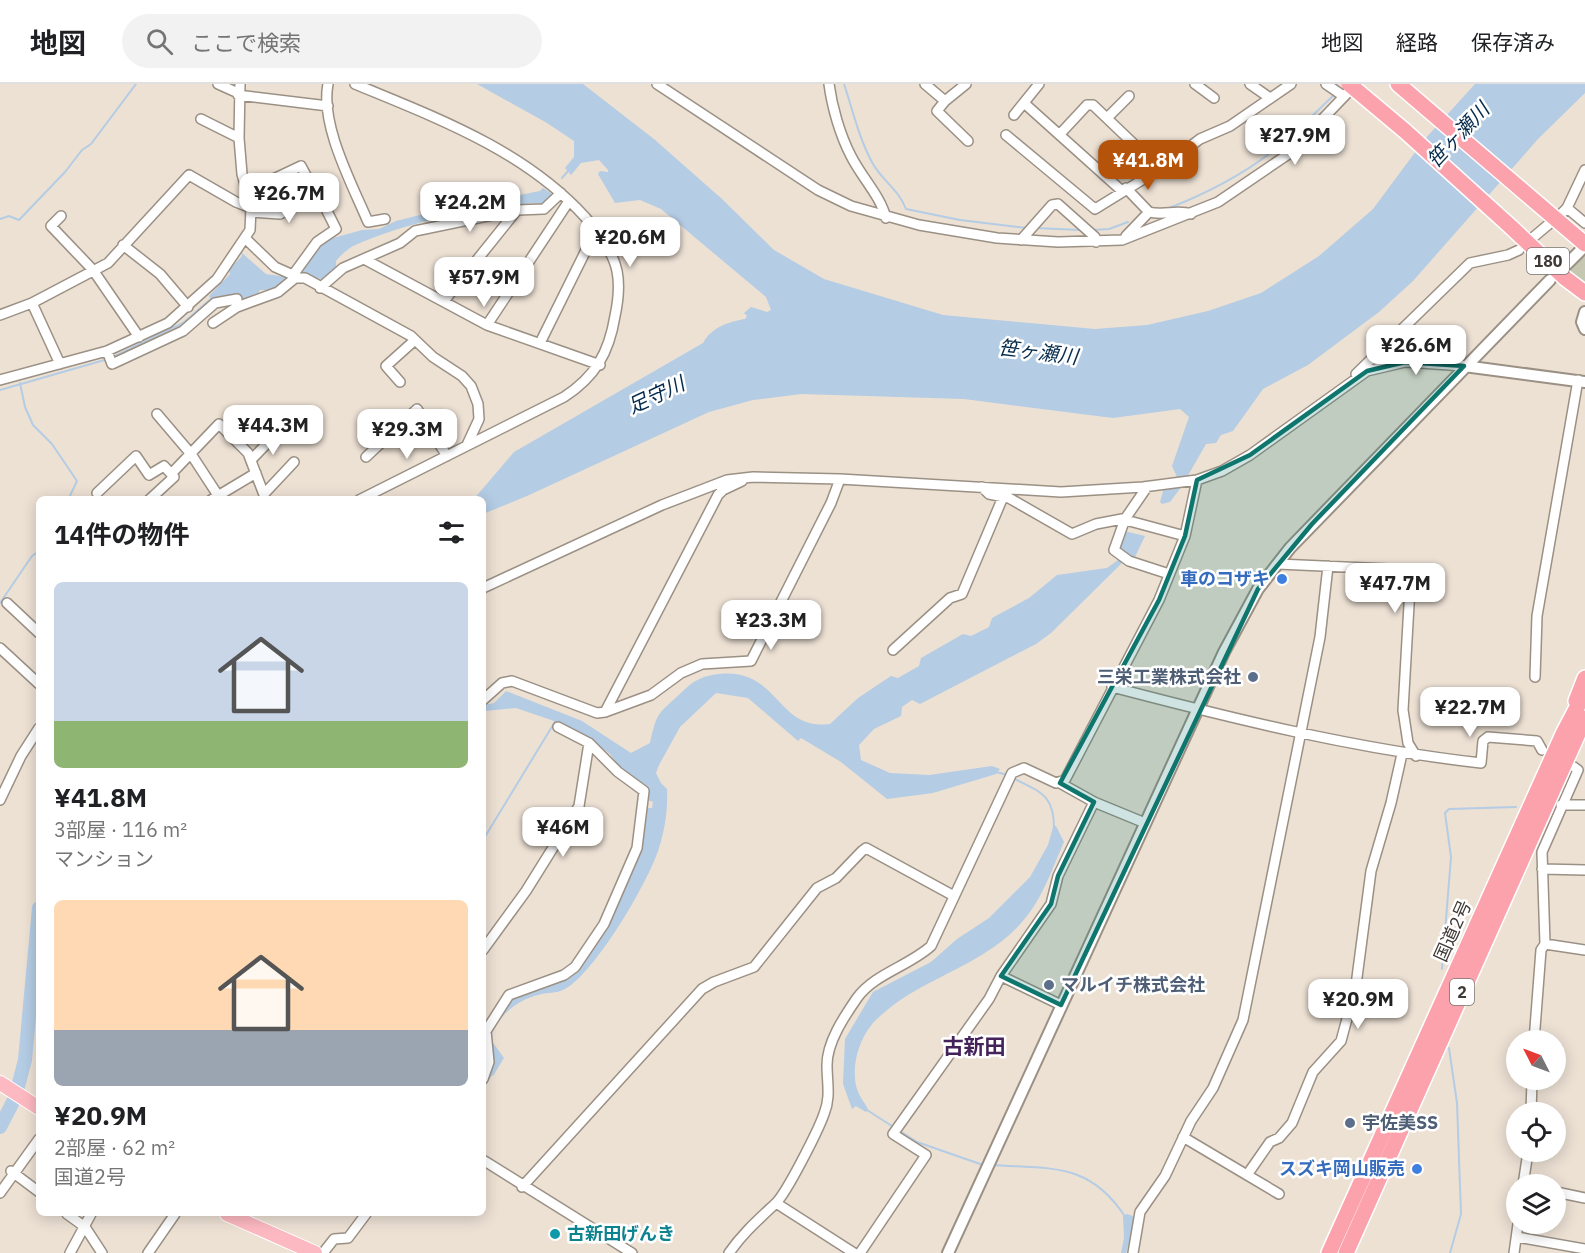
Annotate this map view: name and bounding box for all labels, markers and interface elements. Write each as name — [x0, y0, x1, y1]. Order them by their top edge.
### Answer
search box — [122, 14, 542, 68]
text: 地図 — [30, 24, 86, 61]
icon: search — [143, 25, 176, 58]
text: ここで検索 — [191, 28, 301, 57]
text: 地図 — [1321, 28, 1363, 56]
text: 経路 — [1396, 28, 1438, 56]
text: 保存済み — [1471, 28, 1555, 56]
water label: 笹ヶ瀬川 — [1420, 95, 1496, 173]
pin: ¥27.9M — [1246, 115, 1344, 166]
text: ¥27.9M — [1259, 121, 1331, 148]
pin: ¥41.8M — [1099, 140, 1197, 191]
text: ¥41.8M — [1112, 146, 1184, 173]
pin: ¥26.7M — [240, 173, 338, 224]
text: ¥26.7M — [253, 179, 325, 206]
pin: ¥24.2M — [421, 182, 519, 233]
text: ¥24.2M — [434, 188, 506, 215]
pin: ¥20.6M — [581, 217, 679, 268]
text: ¥20.6M — [594, 223, 666, 250]
road number: 180 — [1527, 248, 1569, 274]
pin: ¥57.9M — [435, 257, 533, 308]
text: ¥57.9M — [448, 263, 520, 290]
pin: ¥26.6M — [1367, 325, 1465, 376]
text: ¥26.6M — [1380, 331, 1452, 358]
water label: 笹ヶ瀬川 — [997, 333, 1081, 370]
water label: 足守川 — [623, 369, 690, 419]
pin: ¥44.3M — [224, 405, 322, 456]
pin: ¥29.3M — [358, 409, 456, 460]
text: ¥44.3M — [237, 411, 309, 438]
text: ¥29.3M — [371, 415, 443, 442]
icon: filters — [435, 516, 468, 549]
text: 14件の物件 — [54, 517, 189, 551]
pin: ¥47.7M — [1346, 563, 1444, 614]
place label: 車のコザキ — [1180, 567, 1270, 590]
text: ¥47.7M — [1359, 569, 1431, 596]
marker: 車のコザキ — [1275, 572, 1289, 586]
pin: ¥23.3M — [722, 600, 820, 651]
text: ¥23.3M — [735, 606, 807, 633]
icon: home — [207, 621, 315, 729]
place label: 三栄工業株式会社 — [1097, 665, 1241, 688]
marker: 三栄工業株式会社 — [1246, 670, 1260, 684]
pin: ¥22.7M — [1421, 687, 1519, 738]
text: ¥22.7M — [1434, 693, 1506, 720]
text: ¥41.8M — [54, 780, 147, 814]
pin: ¥46M — [527, 807, 599, 858]
text: ¥46M — [536, 813, 590, 840]
text: 3部屋 · 116 m² — [54, 816, 187, 843]
text: マンション — [54, 845, 154, 872]
street label: 国道2号 — [1429, 897, 1476, 965]
icon: home — [207, 939, 315, 1047]
place label: マルイチ株式会社 — [1061, 973, 1205, 996]
marker: マルイチ株式会社 — [1042, 978, 1056, 992]
pin: ¥20.9M — [1309, 979, 1407, 1030]
road number: 2 — [1450, 979, 1474, 1005]
text: ¥20.9M — [1322, 985, 1394, 1012]
north arrow — [1506, 1030, 1566, 1090]
map controls — [1506, 1030, 1566, 1234]
district label: 古新田 — [943, 1032, 1006, 1060]
text: ¥20.9M — [54, 1098, 147, 1132]
button: locate — [1506, 1102, 1566, 1162]
place label: 宇佐美SS — [1362, 1111, 1438, 1134]
marker: 宇佐美SS — [1343, 1116, 1357, 1130]
text: 2部屋 · 62 m² — [54, 1134, 175, 1161]
place label: スズキ岡山販売 — [1279, 1157, 1405, 1180]
marker: スズキ岡山販売 — [1410, 1162, 1424, 1176]
text: 国道2号 — [54, 1163, 126, 1190]
button: layers — [1506, 1174, 1566, 1234]
place label: 古新田げんき — [567, 1222, 675, 1245]
marker: 古新田げんき — [548, 1227, 562, 1241]

